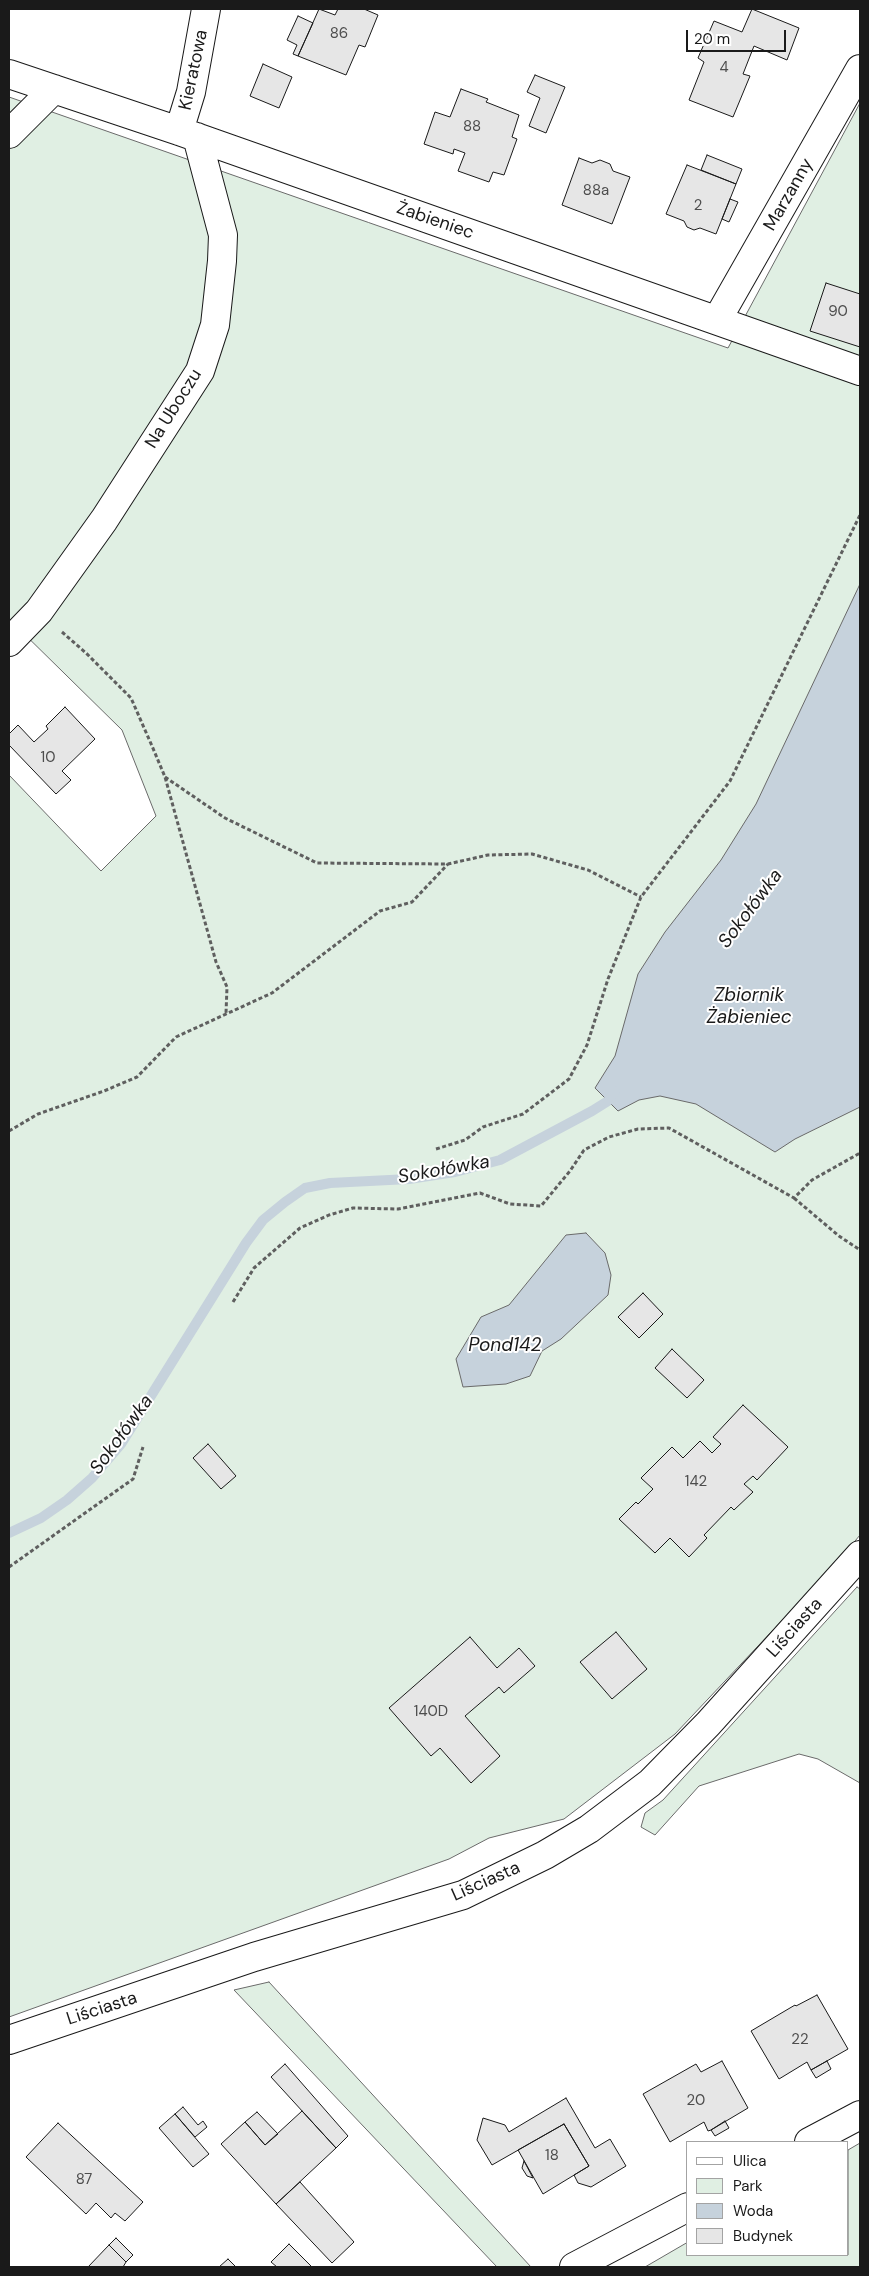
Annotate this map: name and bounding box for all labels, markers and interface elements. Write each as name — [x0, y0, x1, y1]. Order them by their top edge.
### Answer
scale bar — [689, 20, 789, 52]
house number: 86 — [330, 25, 348, 43]
street label: Kieratowa — [175, 28, 213, 112]
text: 20 m — [694, 29, 730, 49]
house number: 4 — [719, 59, 729, 77]
house number: 88 — [463, 118, 481, 136]
street label: Marzanny — [760, 155, 818, 235]
house number: 88a — [583, 182, 609, 200]
house number: 2 — [694, 197, 702, 215]
street label: Żabieniec — [393, 198, 477, 244]
house number: 90 — [828, 303, 848, 321]
street label: Na Uboczu — [141, 365, 207, 453]
house number: 10 — [41, 749, 55, 767]
water label: Sokołówka — [714, 865, 788, 953]
water label: Zbiornik Żabieniec — [706, 985, 792, 1029]
water label: Sokołówka — [396, 1151, 492, 1189]
water label: Pond142 — [468, 1335, 542, 1357]
water label: Sokołówka — [85, 1391, 159, 1479]
house number: 142 — [685, 1473, 707, 1491]
street label: Liściasta — [763, 1594, 827, 1662]
house number: 140D — [414, 1703, 448, 1721]
street label: Liściasta — [448, 1857, 524, 1907]
street label: Liściasta — [64, 1987, 140, 2031]
house number: 22 — [791, 2031, 809, 2049]
house number: 20 — [687, 2092, 705, 2110]
legend — [686, 2141, 849, 2256]
house number: 18 — [545, 2147, 559, 2165]
text: Ulica — [733, 2151, 767, 2171]
house number: 87 — [76, 2171, 92, 2189]
text: Park — [733, 2176, 763, 2196]
text: Woda — [733, 2201, 773, 2221]
text: Budynek — [733, 2226, 793, 2246]

